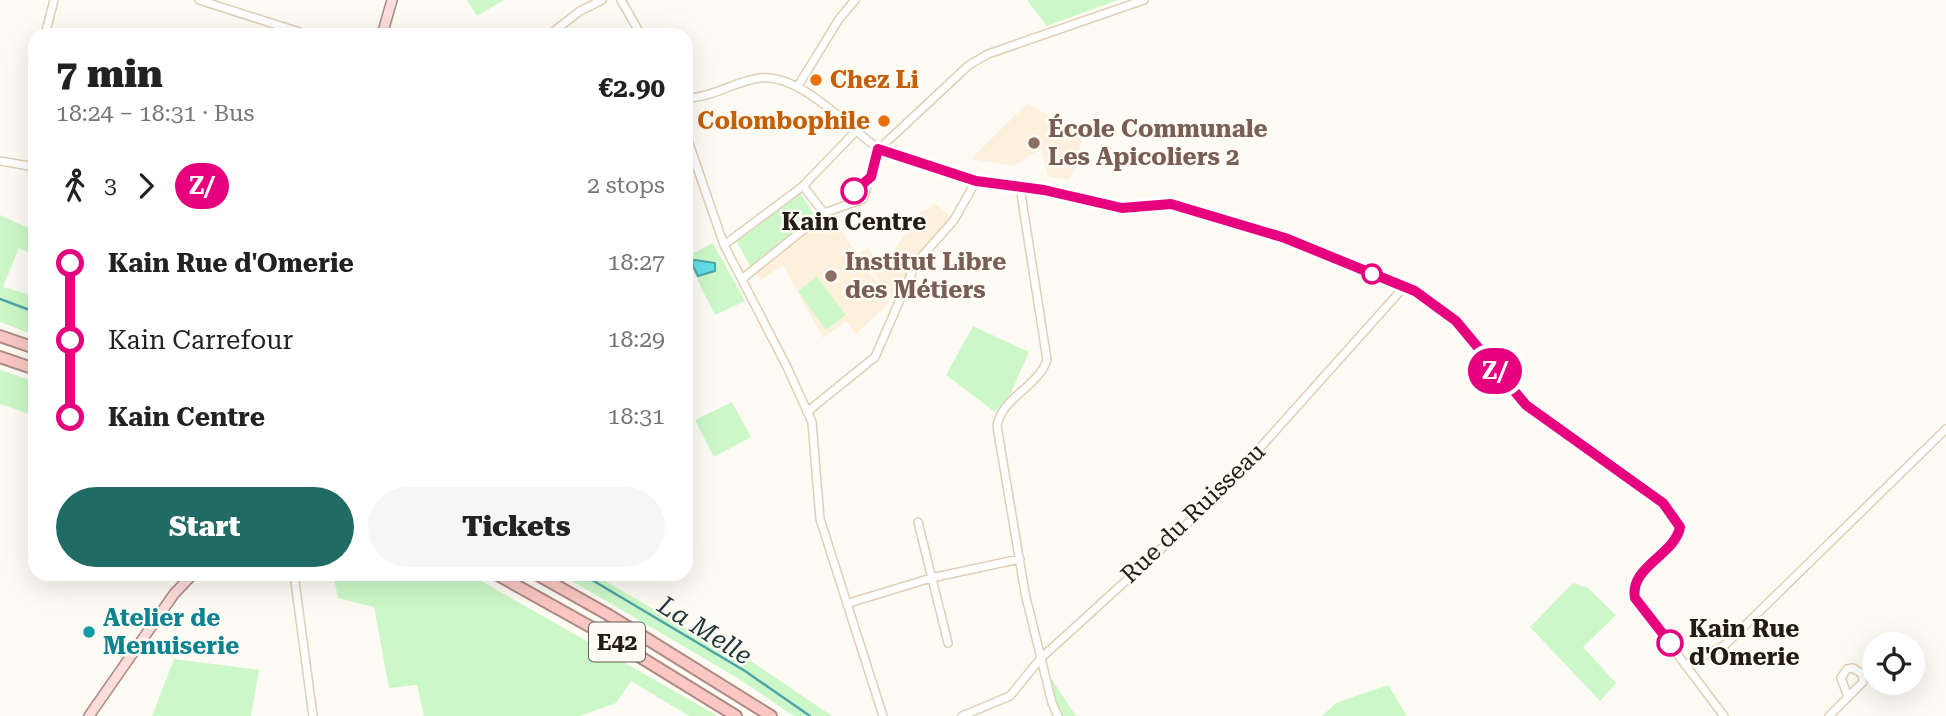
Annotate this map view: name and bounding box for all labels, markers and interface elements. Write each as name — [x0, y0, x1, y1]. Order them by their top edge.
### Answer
text: 7 min — [56, 52, 163, 96]
place label: Chez Li — [830, 66, 919, 94]
marker: Chez Li — [808, 72, 824, 88]
text: €2.90 — [599, 73, 665, 103]
text: 18:24 – 18:31 · Bus — [56, 100, 254, 127]
place label: Colombophile — [697, 107, 870, 135]
marker: Colombophile — [876, 113, 892, 129]
place label: École Communale Les Apicoliers 2 — [1048, 113, 1268, 171]
marker: École Communale Les Apicoliers 2 — [1026, 135, 1042, 151]
icon: walk — [56, 167, 94, 205]
icon: forward — [127, 167, 165, 205]
text: 3 — [104, 172, 117, 199]
text: Z/ — [189, 172, 215, 200]
text: 2 stops — [587, 172, 665, 199]
marker: Kain Centre — [841, 178, 867, 204]
place label: Kain Centre — [782, 208, 926, 236]
text: Kain Rue d'Omerie — [108, 248, 354, 278]
place label: Institut Libre des Métiers — [845, 248, 1006, 304]
text: 18:27 — [608, 249, 665, 276]
unlabelled marker — [1362, 264, 1382, 284]
marker: Institut Libre des Métiers — [823, 268, 839, 284]
text: Kain Carrefour — [108, 325, 293, 355]
text: 18:29 — [608, 326, 665, 353]
line badge: Z/ — [1464, 348, 1526, 394]
text: Z/ — [1482, 357, 1508, 385]
text: Kain Centre — [108, 402, 265, 432]
text: 18:31 — [608, 403, 665, 430]
street label: Rue du Ruisseau — [1115, 437, 1271, 589]
button: Start — [56, 487, 354, 567]
button: Tickets — [368, 487, 665, 567]
water label: La Melle — [652, 589, 757, 670]
place label: Atelier de Menuiserie — [103, 604, 239, 660]
place label: Kain Rue d'Omerie — [1689, 615, 1799, 671]
road number: E42 — [589, 622, 645, 662]
marker: Atelier de Menuiserie — [81, 624, 97, 640]
marker: Kain Rue d'Omerie — [1657, 630, 1683, 656]
map controls — [1862, 632, 1925, 695]
button: locate — [1862, 632, 1925, 695]

